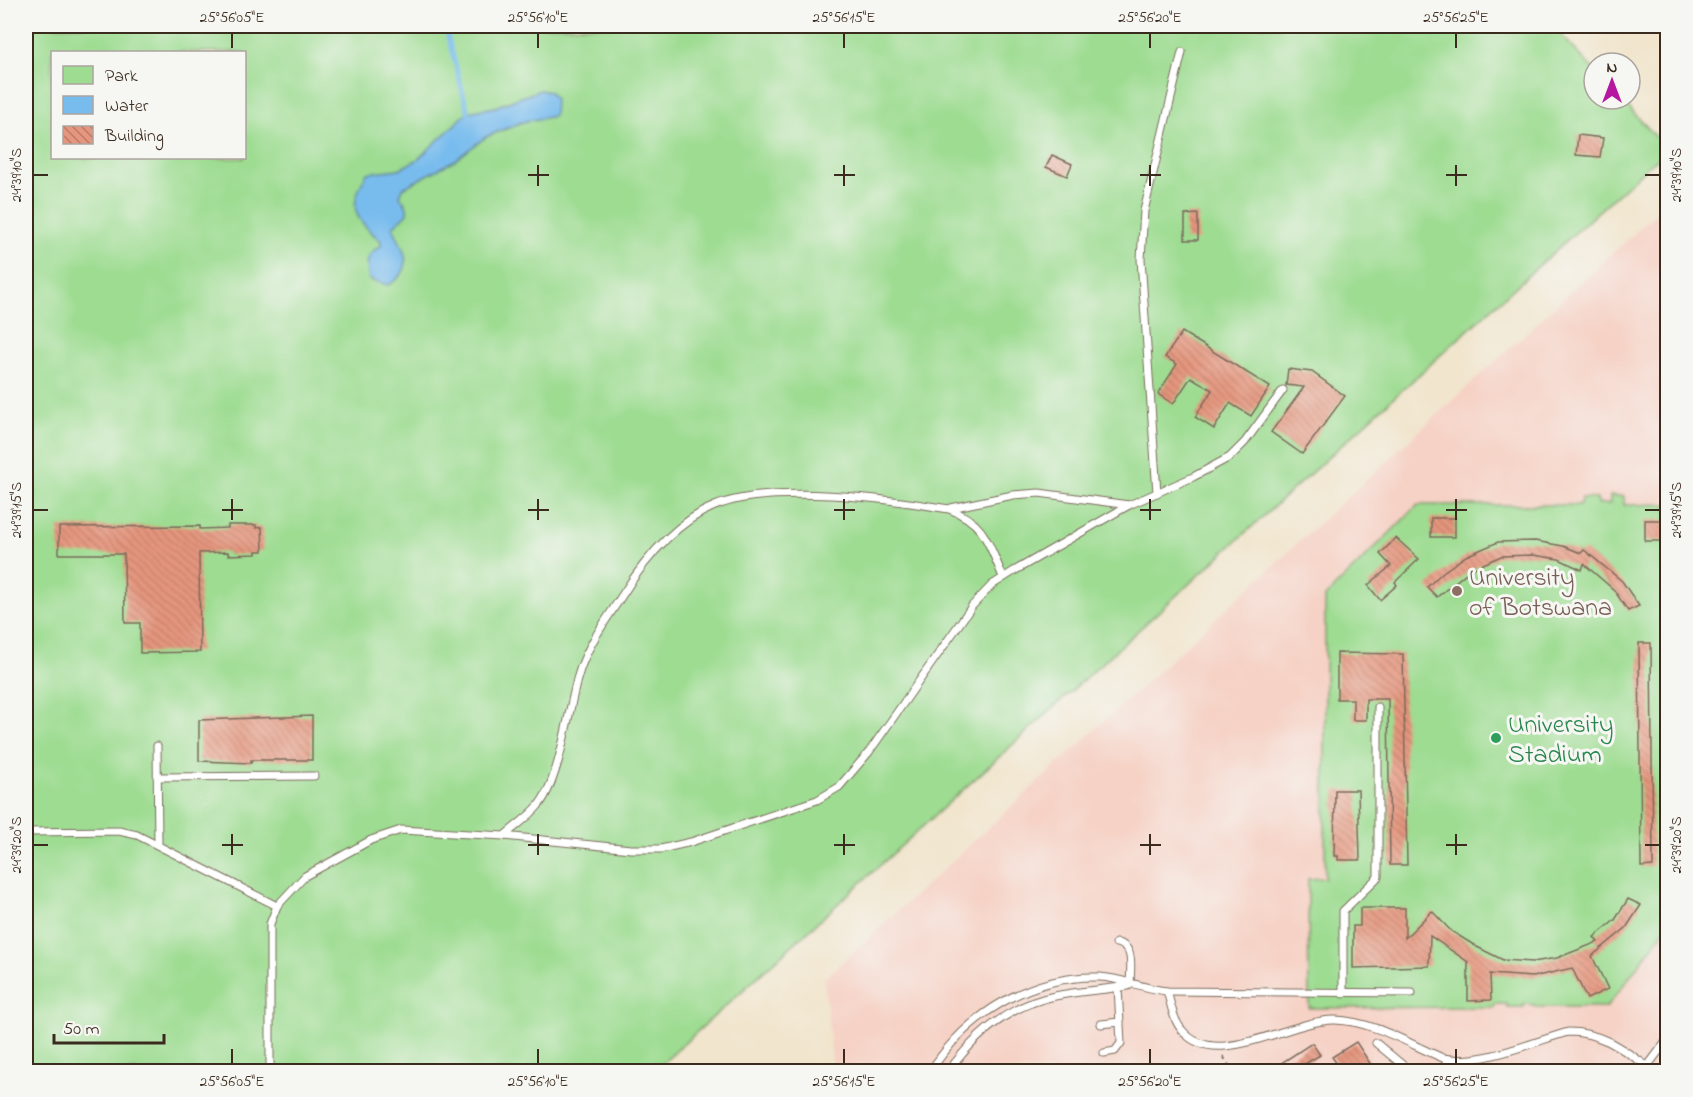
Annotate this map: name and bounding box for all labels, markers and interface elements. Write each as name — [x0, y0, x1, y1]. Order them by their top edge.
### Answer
text: 25°56'05"E — [200, 7, 264, 29]
text: 25°56'10"E — [508, 7, 568, 29]
text: 25°56'15"E — [813, 7, 875, 29]
text: 25°56'20"E — [1118, 7, 1182, 29]
text: 25°56'25"E — [1423, 7, 1489, 29]
legend — [51, 51, 246, 159]
north arrow — [1582, 51, 1642, 111]
text: N — [1607, 56, 1618, 80]
text: Park — [105, 64, 138, 90]
text: Water — [105, 94, 149, 120]
text: Building — [104, 124, 164, 151]
text: 24°39'10"S — [6, 147, 28, 202]
text: 24°39'10"S — [1666, 147, 1688, 202]
text: 24°39'15"S — [6, 481, 28, 538]
text: 24°39'15"S — [1666, 481, 1688, 538]
place label: University of Botswana — [1469, 560, 1612, 628]
marker: University of Botswana — [1450, 584, 1464, 598]
place label: University Stadium — [1508, 707, 1614, 775]
marker: University Stadium — [1489, 731, 1503, 745]
text: 24°39'20"S — [6, 816, 28, 874]
text: 24°39'20"S — [1666, 816, 1688, 874]
scale bar — [54, 1007, 164, 1045]
text: 50 m — [63, 1017, 100, 1043]
text: 25°56'05"E — [200, 1071, 264, 1093]
text: 25°56'10"E — [508, 1071, 568, 1093]
text: 25°56'15"E — [813, 1071, 875, 1093]
text: 25°56'20"E — [1118, 1071, 1182, 1093]
text: 25°56'25"E — [1423, 1071, 1489, 1093]

